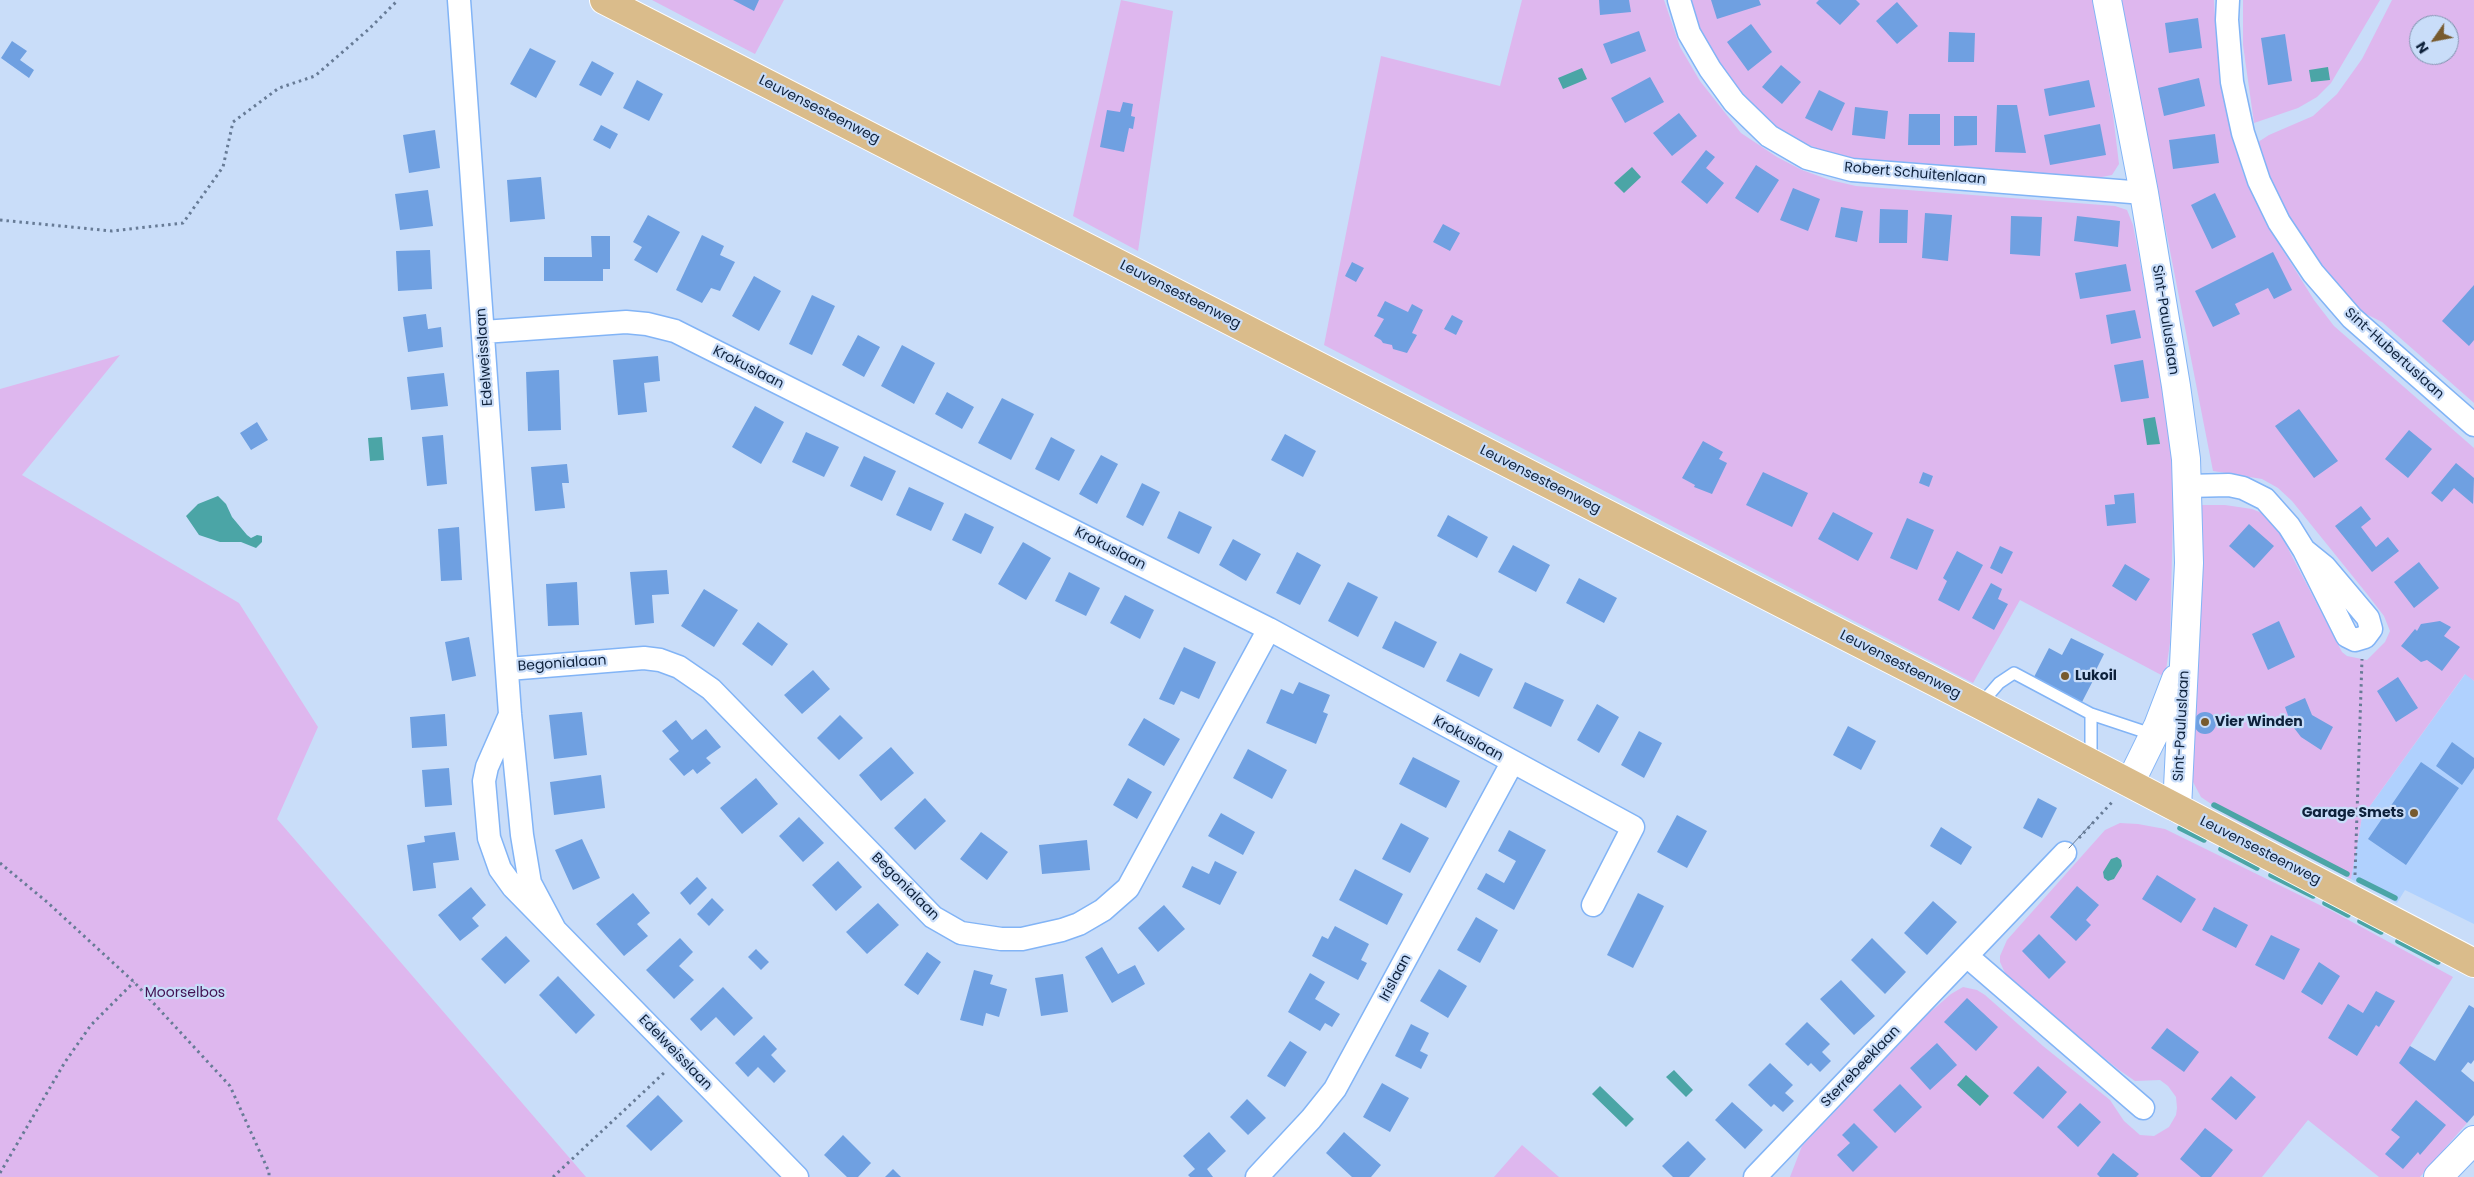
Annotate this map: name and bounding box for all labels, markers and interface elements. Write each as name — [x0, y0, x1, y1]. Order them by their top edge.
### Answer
north arrow — [2409, 15, 2459, 65]
text: N — [2411, 38, 2434, 57]
street label: Leuvensesteenweg — [756, 72, 882, 148]
street label: Robert Schuitenlaan — [1844, 159, 1986, 189]
street label: Leuvensesteenweg — [1117, 257, 1243, 333]
street label: Sint-Pauluslaan — [2148, 264, 2182, 376]
street label: Sint-Hubertuslaan — [2341, 305, 2447, 403]
street label: Edelweisslaan — [473, 307, 497, 407]
street label: Krokuslaan — [710, 343, 786, 393]
street label: Leuvensesteenweg — [1477, 442, 1603, 518]
street label: Krokuslaan — [1072, 524, 1148, 574]
street label: Leuvensesteenweg — [1837, 627, 1963, 703]
street label: Begonialaan — [517, 653, 607, 675]
place label: Lukoil — [2075, 668, 2117, 684]
marker: Lukoil — [2059, 670, 2071, 682]
street label: Sint-Pauluslaan — [2171, 670, 2193, 782]
street label: Krokuslaan — [1430, 713, 1506, 765]
place label: Vier Winden — [2215, 714, 2303, 730]
marker: Vier Winden — [2199, 716, 2211, 728]
place label: Garage Smets — [2302, 805, 2404, 821]
marker: Garage Smets — [2408, 807, 2420, 819]
street label: Leuvensesteenweg — [2197, 813, 2323, 889]
street label: Begonialaan — [868, 850, 942, 924]
street label: Irislaan — [1377, 952, 1415, 1004]
park label: Moorselbos — [145, 985, 225, 1001]
street label: Edelweisslaan — [635, 1012, 715, 1094]
street label: Sterrebeeklaan — [1818, 1023, 1904, 1111]

